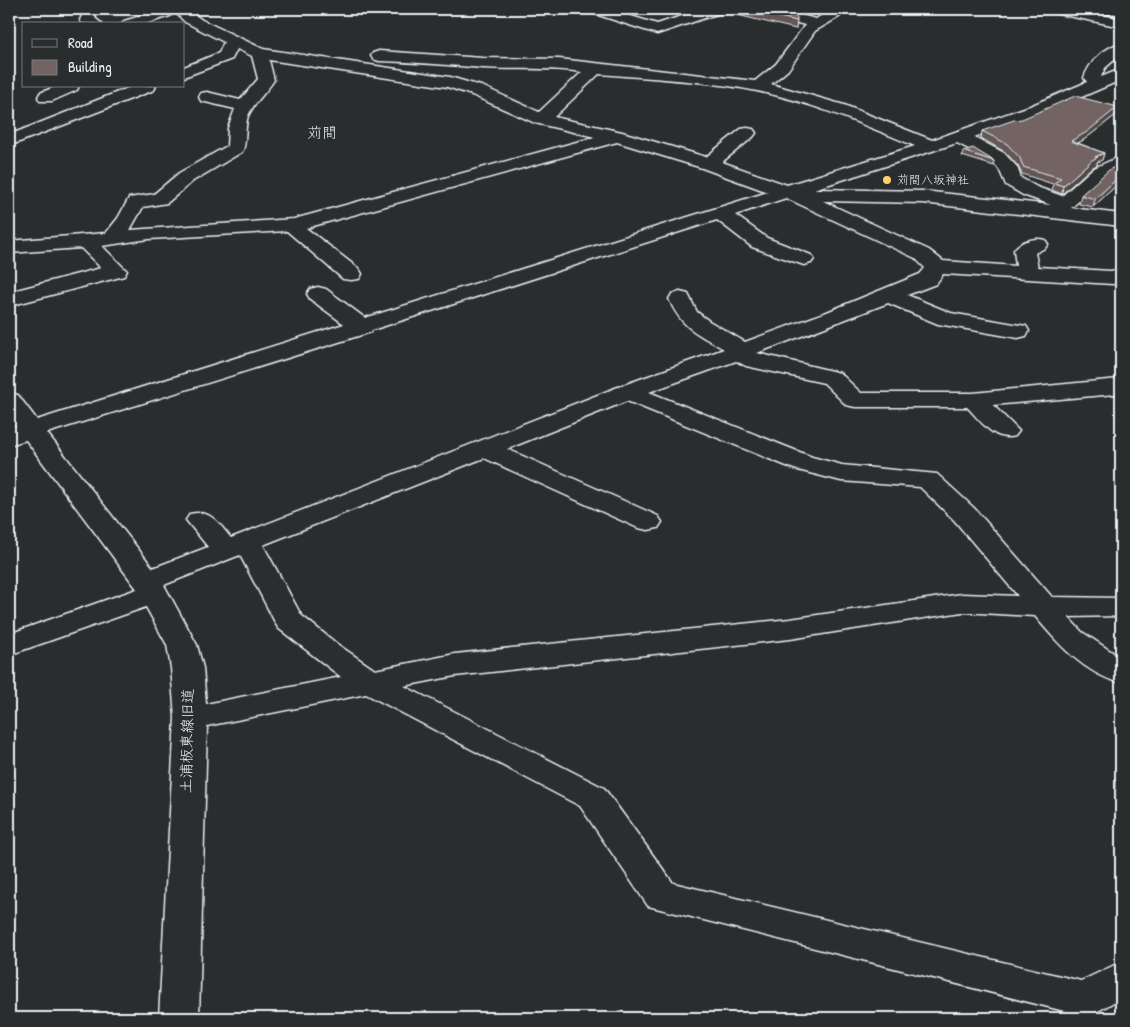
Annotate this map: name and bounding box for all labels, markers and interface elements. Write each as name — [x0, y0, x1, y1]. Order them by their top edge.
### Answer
legend — [22, 22, 185, 88]
text: Road — [68, 32, 93, 53]
text: Building — [68, 56, 112, 77]
district label: 苅間 — [307, 122, 337, 143]
place label: 苅間八坂神社 — [897, 171, 969, 188]
marker: 苅間八坂神社 — [881, 174, 893, 186]
street label: 土浦板東線旧道 — [175, 688, 198, 794]

